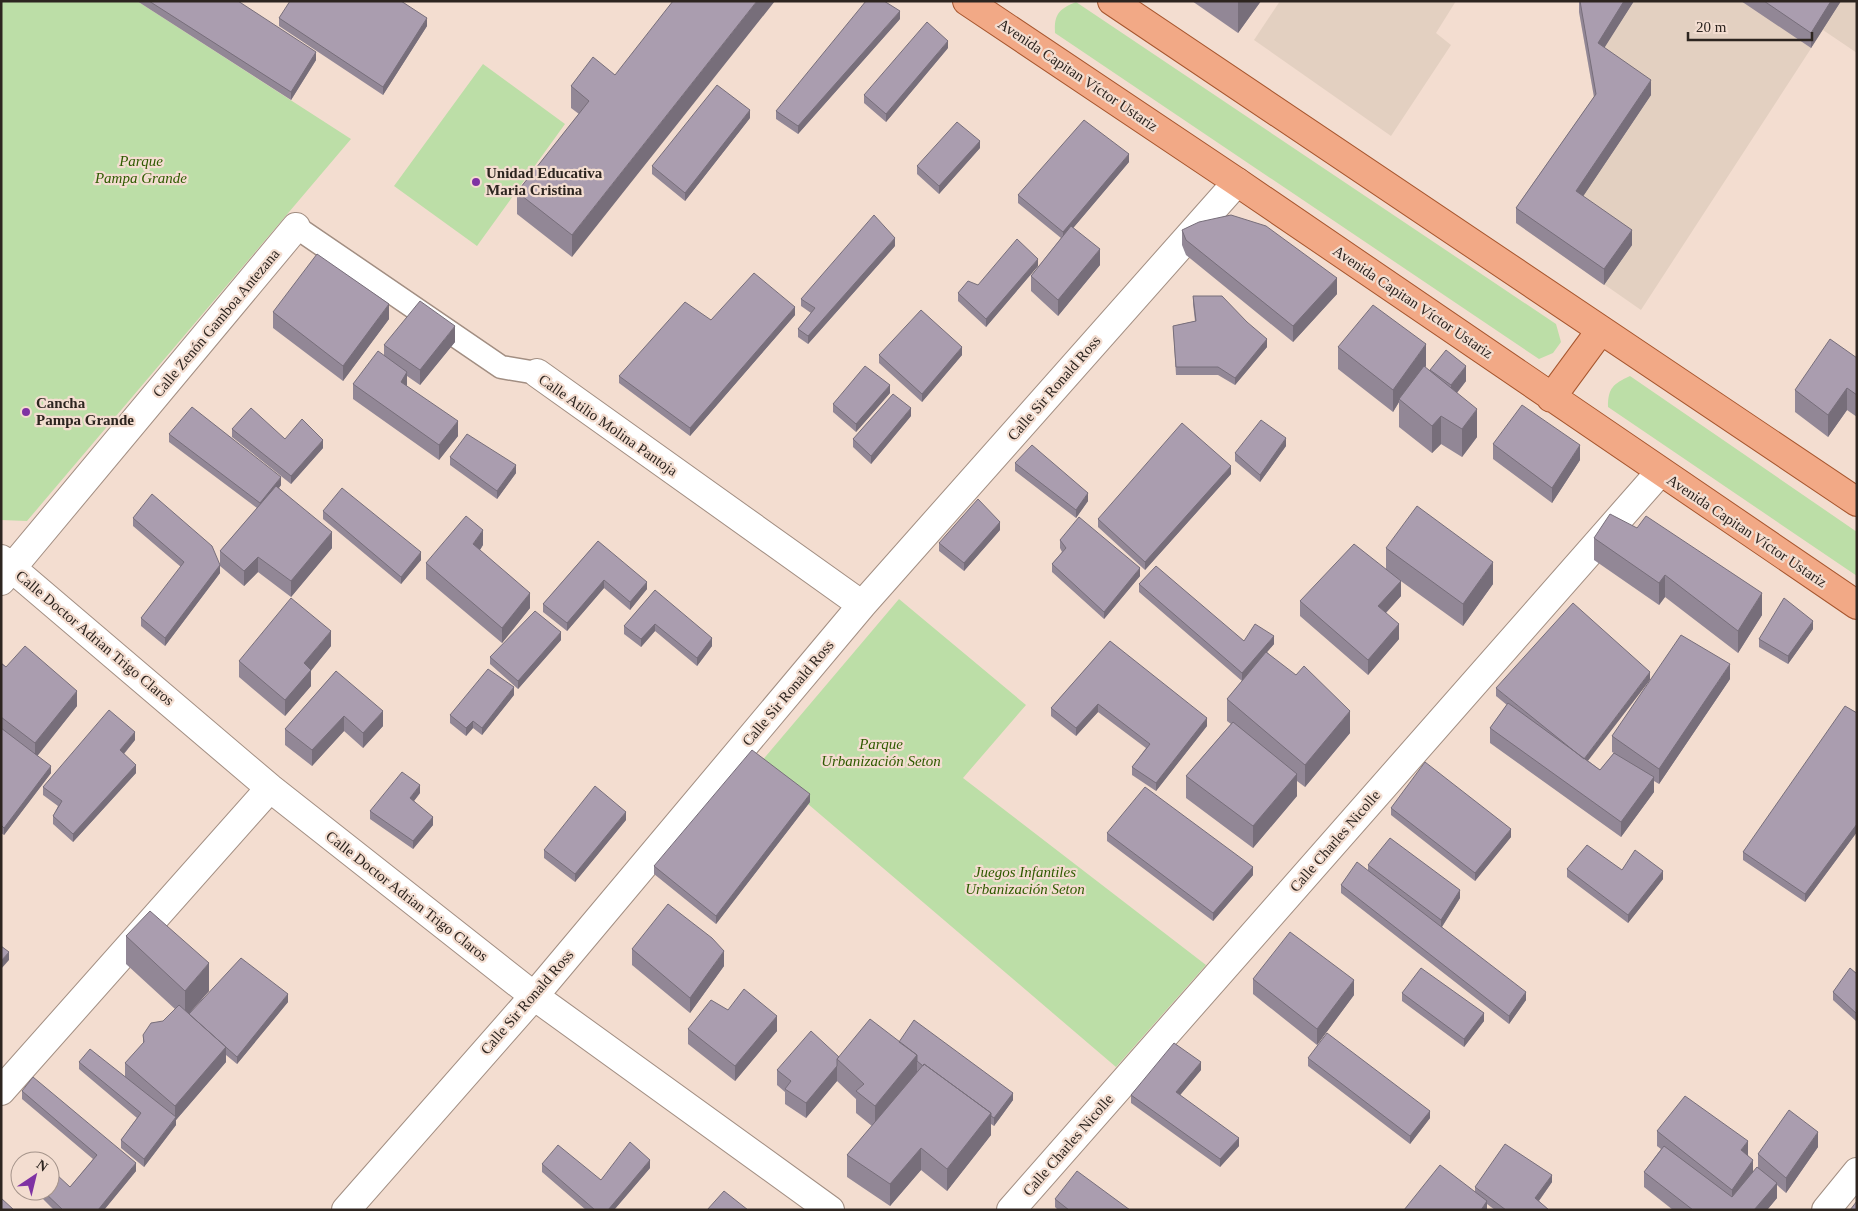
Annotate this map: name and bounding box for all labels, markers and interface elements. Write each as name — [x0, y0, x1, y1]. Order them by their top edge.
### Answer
scale bar — [1688, 10, 1812, 42]
street label: Avenida Capitan Víctor Ustariz — [995, 16, 1161, 135]
text: 20 m — [1696, 19, 1727, 35]
park label: Parque Pampa Grande — [94, 153, 187, 186]
place label: Unidad Educativa Maria Cristina — [486, 165, 603, 198]
marker: Unidad Educativa Maria Cristina — [470, 176, 482, 188]
street label: Avenida Capitan Víctor Ustariz — [1330, 243, 1496, 362]
street label: Calle Zenón Gamboa Antezana — [149, 246, 283, 400]
street label: Calle Sir Ronald Ross — [1004, 332, 1104, 443]
street label: Calle Atilio Molina Pantoja — [536, 371, 681, 479]
place label: Cancha Pampa Grande — [36, 395, 134, 428]
marker: Cancha Pampa Grande — [20, 406, 32, 418]
street label: Avenida Capitan Víctor Ustariz — [1664, 472, 1830, 591]
street label: Calle Doctor Adrian Trigo Claros — [13, 567, 177, 709]
street label: Calle Sir Ronald Ross — [739, 637, 837, 749]
park label: Parque Urbanización Seton — [821, 736, 941, 769]
street label: Calle Charles Nicolle — [1287, 787, 1384, 895]
street label: Calle Doctor Adrian Trigo Claros — [323, 828, 491, 964]
park label: Juegos Infantiles Urbanización Seton — [965, 864, 1085, 897]
street label: Calle Sir Ronald Ross — [477, 946, 577, 1057]
street label: Calle Charles Nicolle — [1020, 1091, 1117, 1199]
north arrow — [10, 1151, 60, 1201]
text: N — [34, 1157, 51, 1175]

